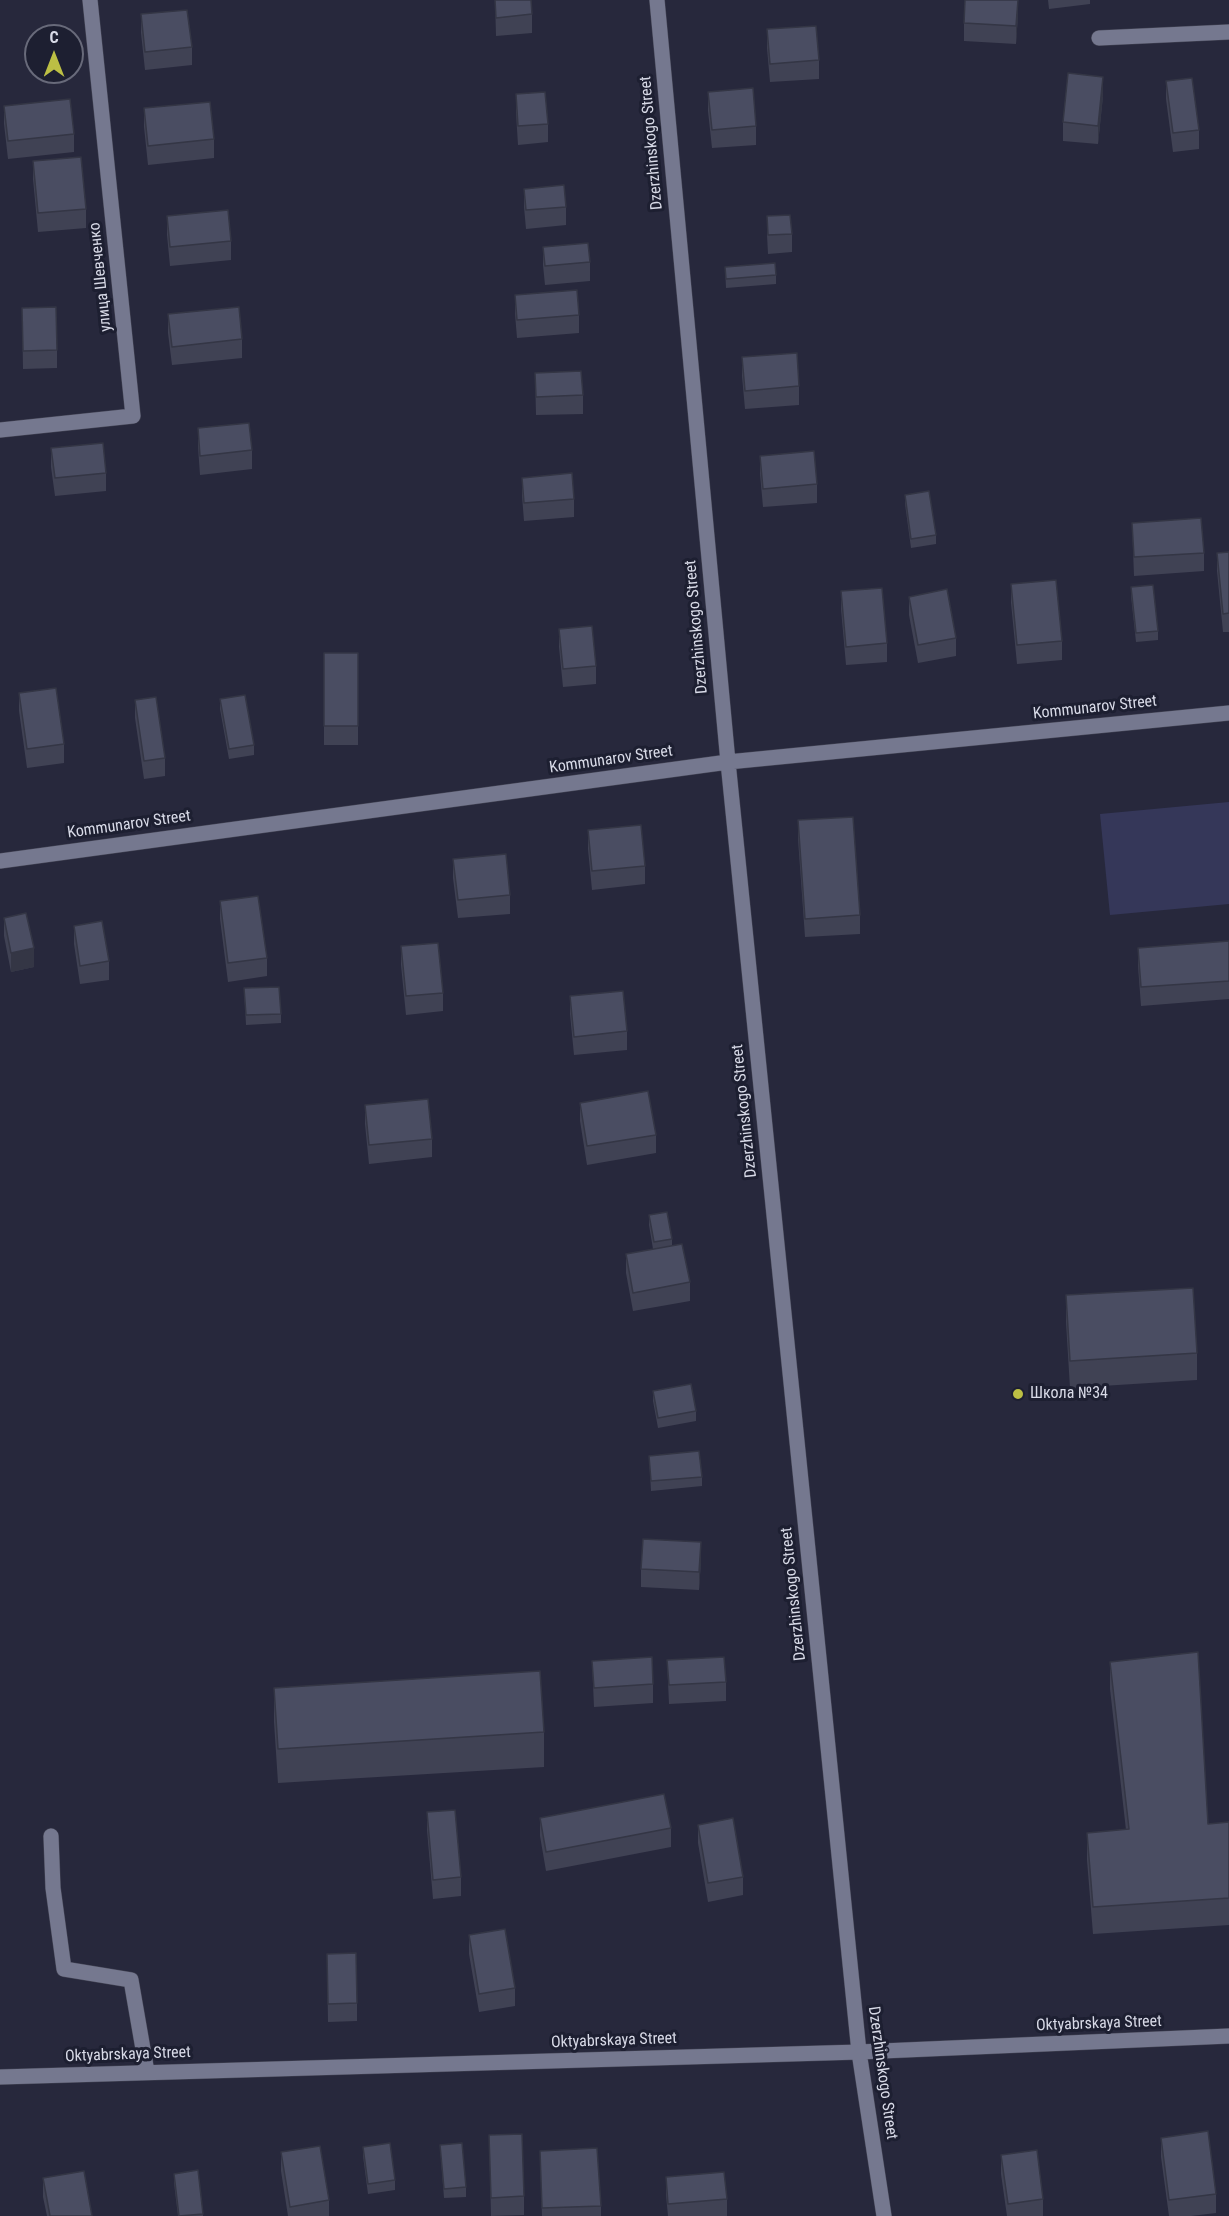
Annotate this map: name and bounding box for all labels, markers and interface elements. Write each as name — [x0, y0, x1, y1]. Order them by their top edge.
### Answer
north arrow — [24, 24, 84, 84]
text: С — [49, 28, 59, 47]
street label: Dzerzhinskogo Street — [637, 75, 667, 211]
street label: улица Шевченко — [86, 221, 116, 333]
street label: Dzerzhinskogo Street — [682, 559, 712, 695]
street label: Kommunarov Street — [1032, 692, 1158, 724]
street label: Kommunarov Street — [548, 742, 674, 778]
street label: Kommunarov Street — [66, 807, 192, 843]
street label: Dzerzhinskogo Street — [728, 1043, 762, 1179]
place label: Школа №34 — [1030, 1384, 1108, 1404]
marker: Школа №34 — [1011, 1387, 1025, 1401]
street label: Dzerzhinskogo Street — [777, 1526, 811, 1662]
street label: Dzerzhinskogo Street — [863, 2005, 901, 2141]
street label: Oktyabrskaya Street — [1036, 2012, 1162, 2036]
street label: Oktyabrskaya Street — [551, 2029, 677, 2053]
street label: Oktyabrskaya Street — [65, 2043, 191, 2067]

